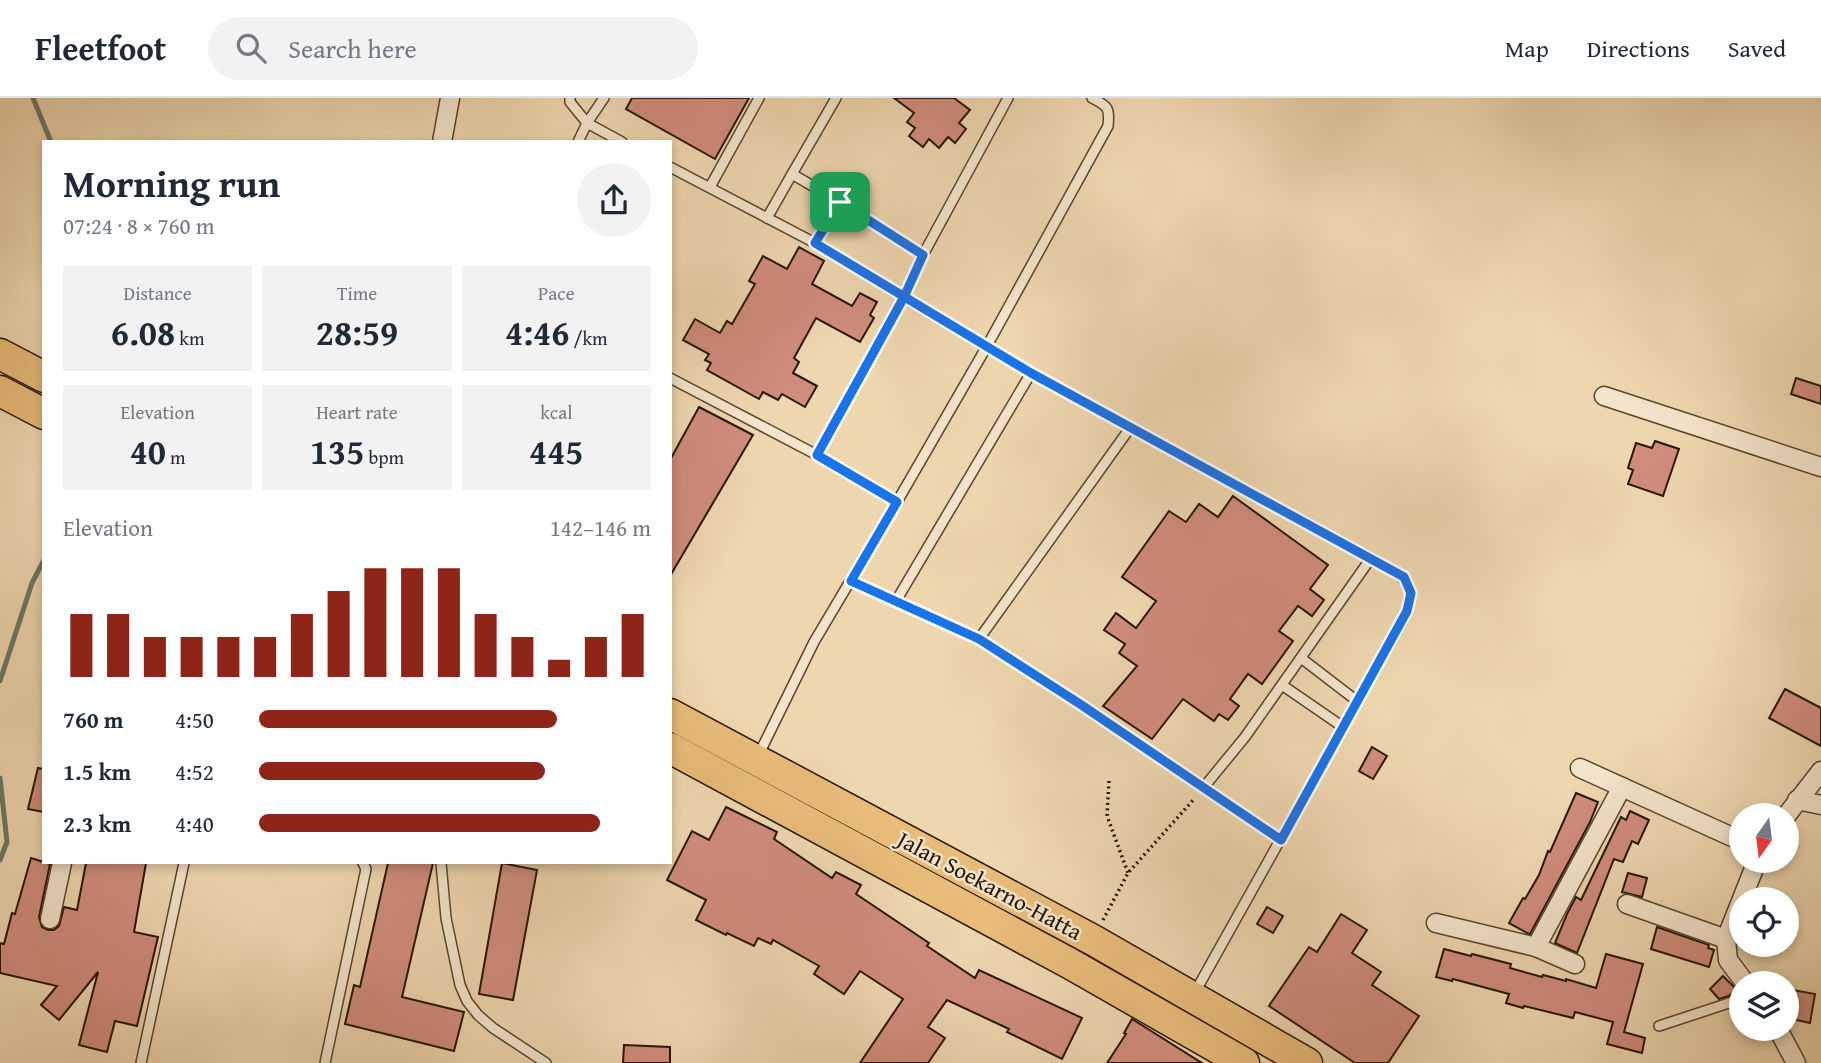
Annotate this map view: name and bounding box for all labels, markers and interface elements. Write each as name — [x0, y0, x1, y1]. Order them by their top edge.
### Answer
search box — [208, 17, 698, 80]
text: Fleetfoot — [35, 24, 166, 72]
icon: search — [232, 29, 270, 67]
text: Search here — [288, 29, 417, 68]
text: Map — [1505, 31, 1549, 66]
text: Directions — [1587, 31, 1690, 66]
text: Saved — [1728, 31, 1786, 66]
text: Morning run — [63, 155, 280, 211]
button: share — [577, 163, 651, 237]
pin — [810, 172, 870, 232]
icon: arrive — [821, 183, 859, 221]
text: 07:24 · 8 × 760 m — [63, 209, 215, 242]
text: Distance — [124, 279, 192, 307]
text: Time — [337, 279, 377, 307]
text: Pace — [538, 279, 575, 307]
text: 6.08 — [111, 307, 175, 358]
text: 28:59 — [316, 307, 398, 358]
text: 4:46 — [505, 307, 569, 358]
text: km — [175, 324, 204, 352]
text: /km — [569, 324, 608, 352]
text: Elevation — [120, 398, 195, 426]
text: Heart rate — [316, 398, 398, 426]
text: kcal — [540, 398, 573, 426]
text: 40 — [130, 426, 166, 477]
text: 135 — [310, 426, 364, 477]
text: 445 — [529, 426, 584, 477]
text: m — [166, 443, 186, 471]
text: bpm — [364, 443, 404, 471]
text: Elevation — [63, 511, 153, 544]
text: 142–146 m — [550, 511, 651, 544]
text: 760 m — [63, 703, 124, 736]
text: 4:50 — [175, 703, 214, 736]
text: 1.5 km — [63, 755, 131, 788]
text: 4:52 — [175, 755, 214, 788]
north arrow — [1729, 803, 1799, 873]
map controls — [1729, 803, 1799, 1041]
text: 2.3 km — [63, 807, 131, 840]
text: 4:40 — [175, 807, 214, 840]
street label: Jalan Soekarno-Hatta — [889, 821, 1088, 948]
button: locate — [1729, 887, 1799, 957]
button: layers — [1729, 971, 1799, 1041]

